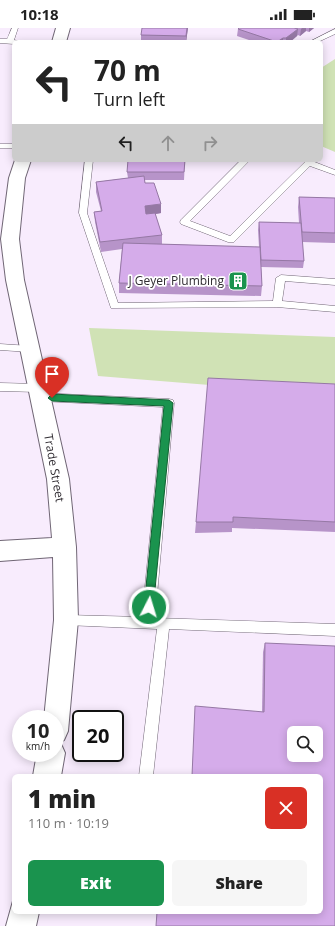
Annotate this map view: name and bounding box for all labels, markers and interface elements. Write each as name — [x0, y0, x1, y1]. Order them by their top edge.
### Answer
text: 10:18 — [20, 4, 59, 24]
text: 70 m — [94, 51, 161, 89]
icon: left — [28, 56, 80, 108]
text: Turn left — [94, 87, 165, 111]
icon: left — [115, 132, 137, 154]
icon: ahead — [157, 132, 179, 154]
icon: right — [199, 132, 221, 154]
building icon: J Geyer Plumbing — [227, 270, 249, 292]
place label: J Geyer Plumbing — [127, 272, 224, 289]
pin — [35, 357, 69, 398]
icon: arrive — [41, 363, 63, 385]
street label: Trade Street — [40, 433, 69, 503]
position arrow — [128, 586, 170, 628]
speed limit sign: 20 — [72, 710, 124, 762]
text: 10 — [27, 717, 49, 744]
map controls — [287, 726, 323, 762]
button: search — [287, 726, 323, 762]
text: km/h — [26, 739, 50, 753]
text: 1 min — [28, 782, 96, 815]
button: close — [265, 787, 307, 829]
text: 110 m · 10:19 — [28, 814, 109, 832]
button: Exit — [28, 860, 164, 906]
button: Share — [172, 860, 307, 906]

